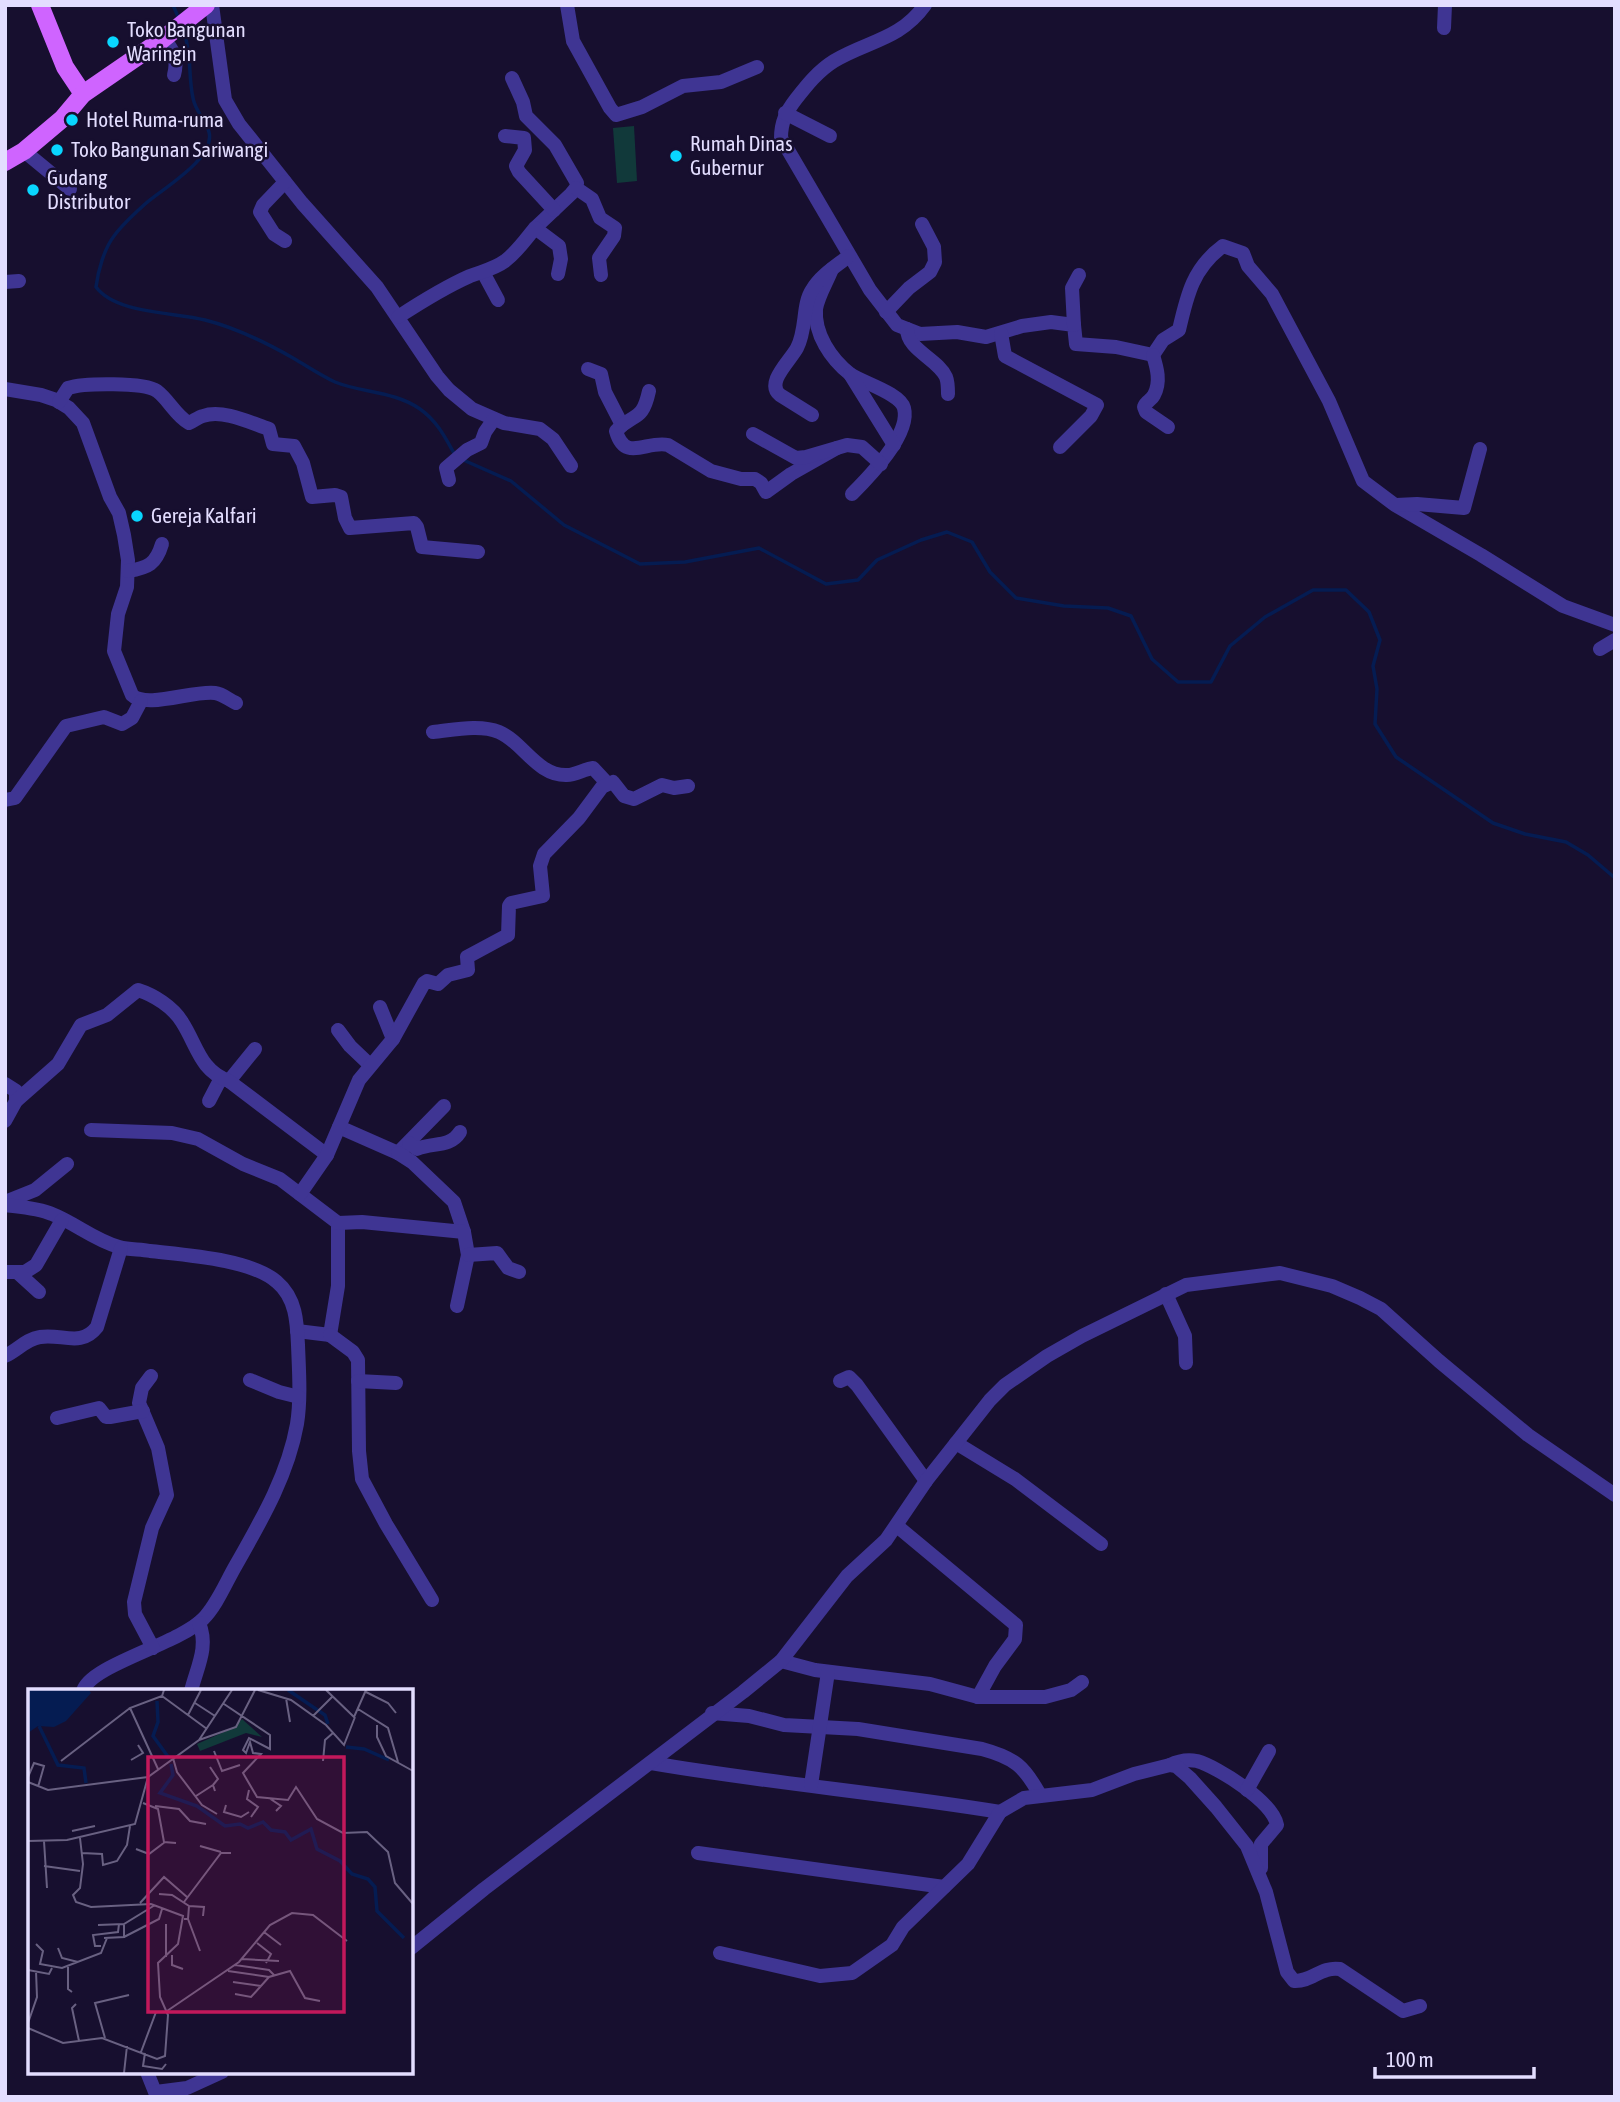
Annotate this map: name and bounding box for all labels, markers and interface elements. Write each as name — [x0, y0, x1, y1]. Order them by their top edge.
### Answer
place label: Toko Bangunan Waringin — [127, 17, 246, 65]
marker: Toko Bangunan Waringin — [105, 34, 121, 50]
place label: Hotel Ruma-ruma — [86, 107, 224, 131]
marker: Hotel Ruma-ruma — [64, 112, 80, 128]
place label: Rumah Dinas Gubernur — [690, 131, 793, 179]
place label: Toko Bangunan Sariwangi — [71, 137, 268, 161]
marker: Toko Bangunan Sariwangi — [49, 142, 65, 158]
marker: Rumah Dinas Gubernur — [668, 148, 684, 164]
place label: Gudang Distributor — [47, 165, 131, 213]
marker: Gudang Distributor — [25, 182, 41, 198]
place label: Gereja Kalfari — [151, 503, 257, 527]
marker: Gereja Kalfari — [129, 508, 145, 524]
inset map — [28, 1689, 413, 2074]
scale bar — [1375, 2036, 1534, 2080]
text: 100 m — [1386, 2047, 1434, 2071]

